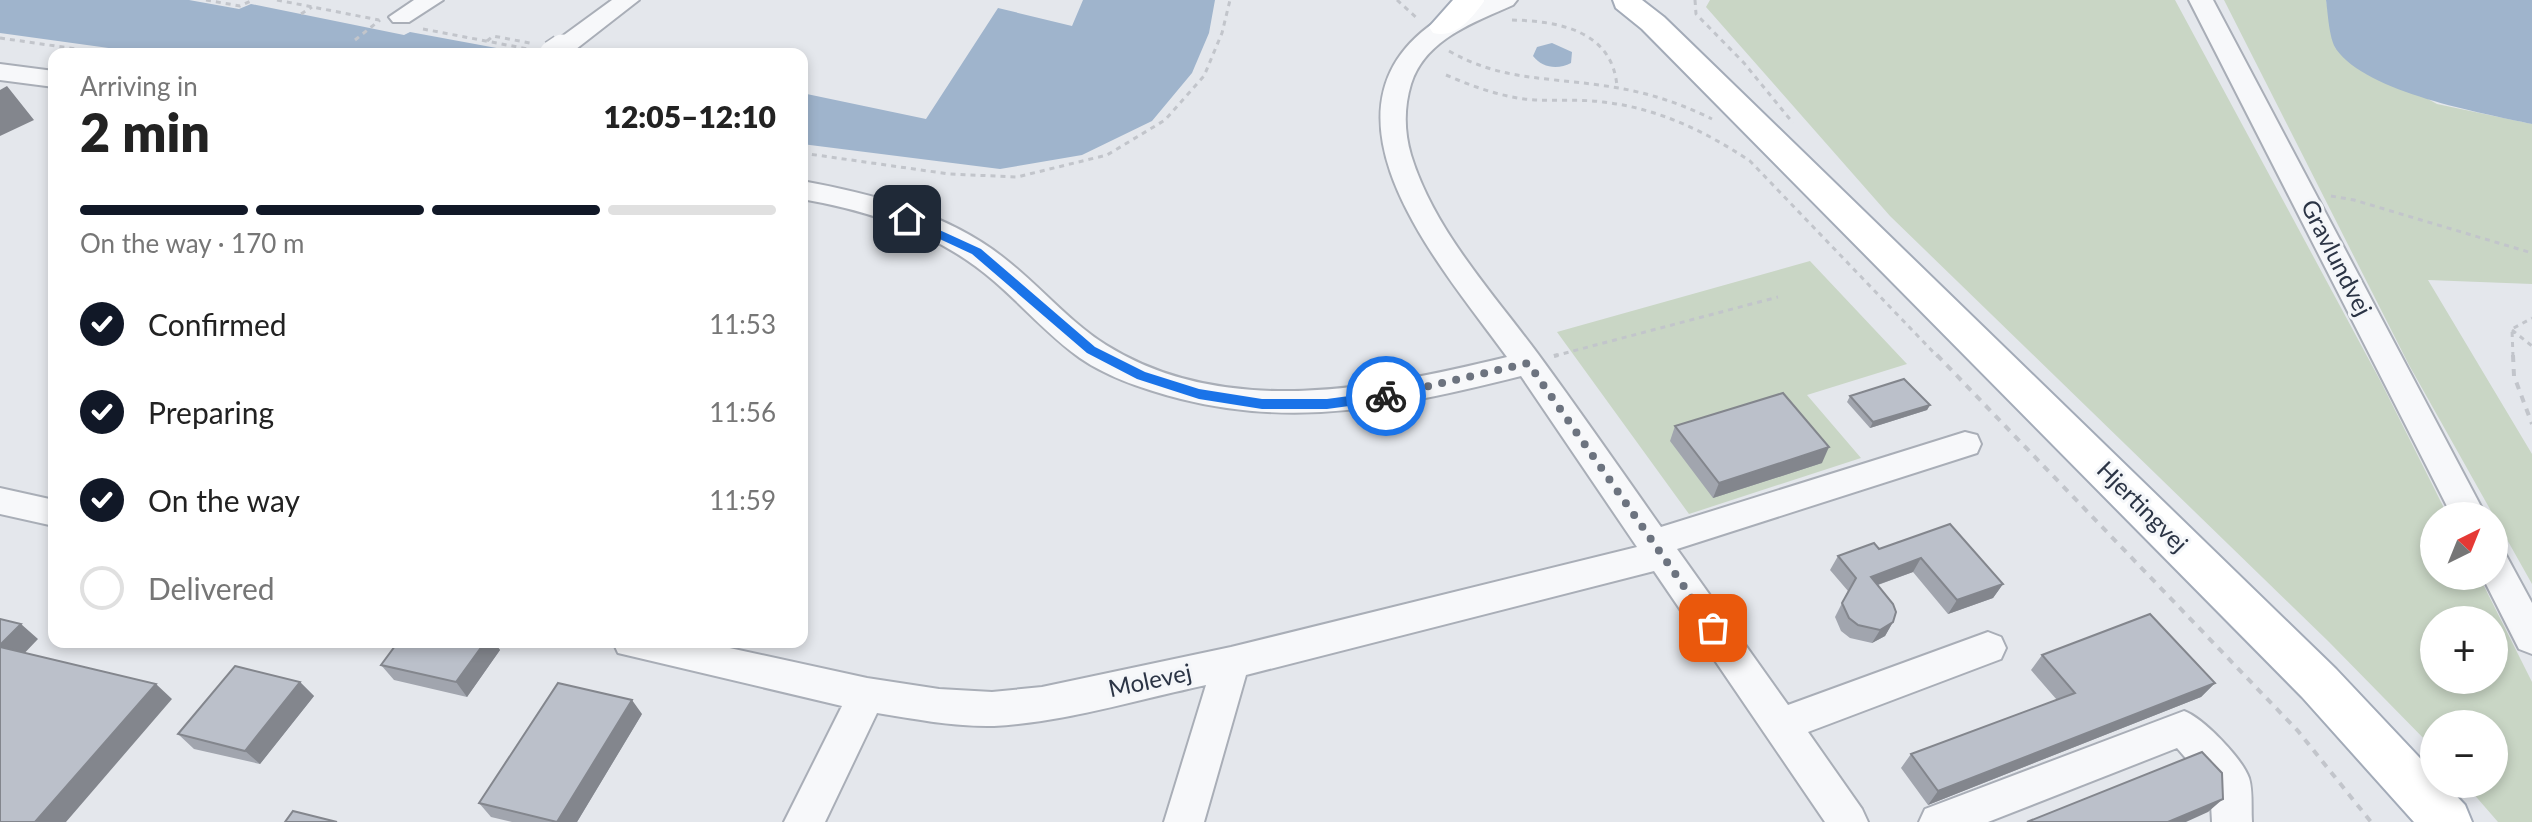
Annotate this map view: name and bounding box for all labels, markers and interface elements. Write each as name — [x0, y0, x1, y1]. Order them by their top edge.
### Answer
text: Arriving in — [80, 70, 198, 102]
text: 12:05–12:10 — [603, 98, 776, 134]
text: 2 min — [80, 101, 210, 163]
pin — [873, 185, 941, 253]
street label: Gravlundvej — [2296, 194, 2379, 320]
icon: home — [885, 197, 929, 241]
text: On the way · 170 m — [80, 227, 304, 259]
icon: check — [80, 302, 124, 346]
text: Confirmed — [148, 306, 287, 342]
text: 11:53 — [709, 308, 776, 340]
courier — [1346, 356, 1426, 436]
icon: bike — [1364, 374, 1408, 418]
icon: check — [80, 390, 124, 434]
text: Preparing — [148, 394, 274, 430]
text: 11:56 — [709, 396, 776, 428]
street label: Hjertingvej — [2092, 455, 2194, 557]
icon: check — [80, 478, 124, 522]
text: On the way — [148, 482, 300, 518]
text: 11:59 — [709, 484, 776, 516]
north arrow — [2420, 502, 2508, 590]
map controls — [2420, 502, 2508, 798]
text: Delivered — [148, 570, 275, 606]
pin — [1679, 594, 1747, 662]
icon: bag — [1691, 606, 1735, 650]
button: + — [2420, 606, 2508, 694]
street label: Molevej — [1106, 657, 1194, 702]
button: − — [2420, 710, 2508, 798]

